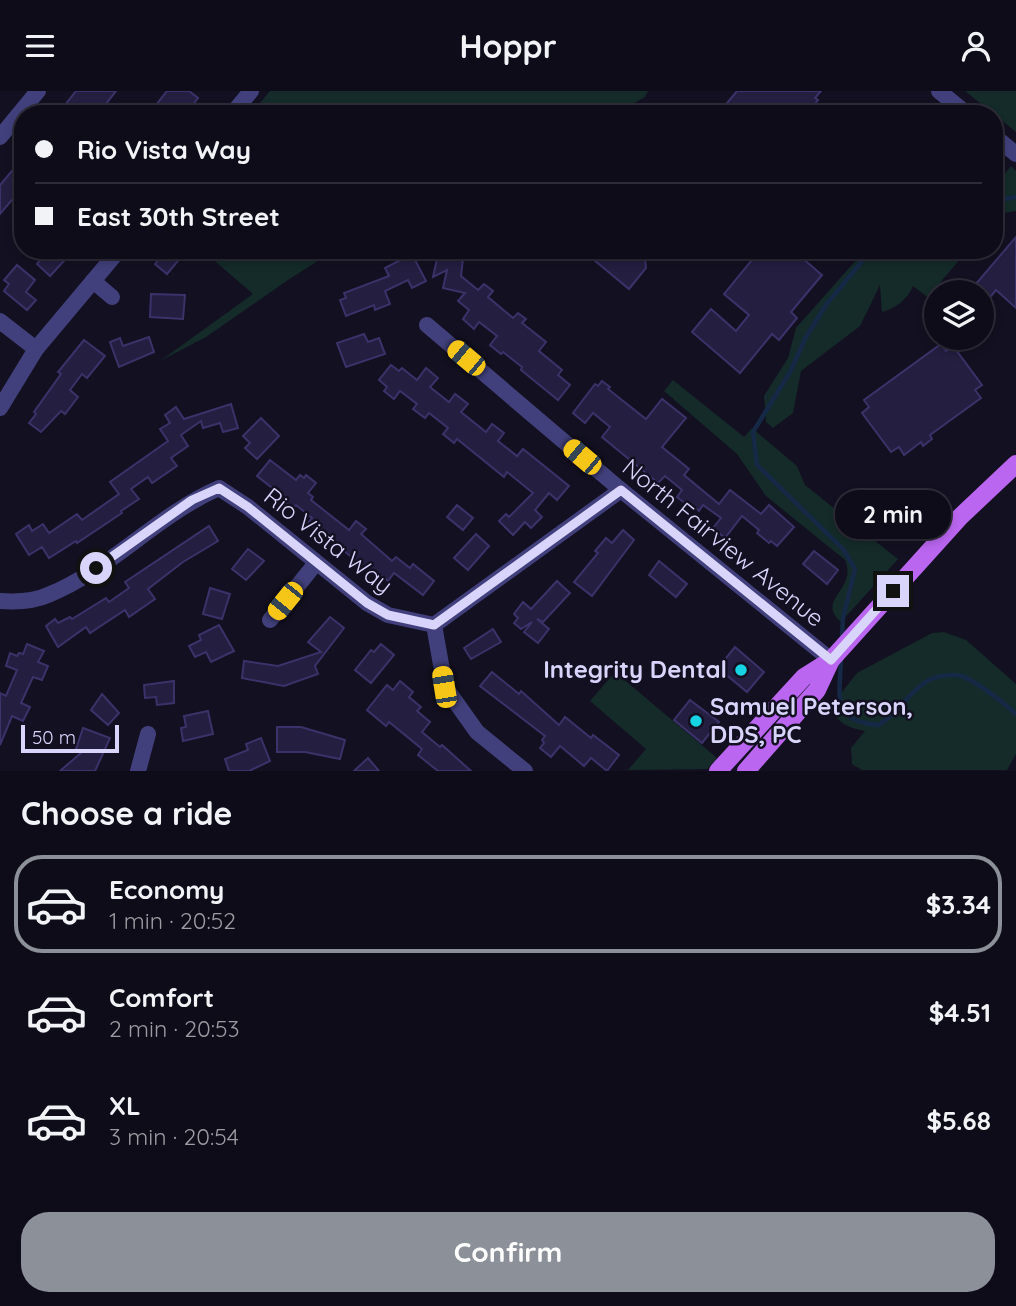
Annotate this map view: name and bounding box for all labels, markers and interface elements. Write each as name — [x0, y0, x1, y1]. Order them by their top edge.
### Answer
text: Hoppr — [459, 26, 557, 66]
icon: menu — [21, 27, 59, 65]
icon: person — [957, 27, 995, 65]
text: Rio Vista Way — [77, 133, 251, 166]
text: East 30th Street — [77, 200, 280, 233]
map controls — [924, 280, 994, 350]
button: layers — [924, 280, 994, 350]
car — [444, 336, 489, 380]
car — [560, 435, 605, 479]
street label: North Fairview Avenue — [617, 452, 831, 633]
street label: Rio Vista Way — [258, 481, 399, 600]
callout: 2 min — [835, 489, 951, 539]
text: 2 min — [863, 500, 923, 529]
route start — [80, 552, 112, 584]
route end — [877, 575, 909, 607]
car — [264, 578, 307, 624]
place label: Integrity Dental — [543, 654, 727, 684]
marker: Integrity Dental — [733, 662, 749, 678]
car — [431, 665, 458, 709]
place label: Samuel Peterson, DDS, PC — [710, 691, 913, 749]
marker: Samuel Peterson, DDS, PC — [688, 713, 704, 729]
scale bar — [21, 722, 119, 753]
text: 50 m — [32, 725, 76, 749]
text: Choose a ride — [21, 793, 233, 833]
icon: car — [25, 873, 88, 936]
text: Economy — [109, 873, 224, 906]
text: $3.34 — [926, 888, 991, 921]
text: 1 min · 20:52 — [109, 906, 236, 935]
icon: car — [25, 981, 88, 1044]
text: Comfort — [109, 981, 214, 1014]
text: $4.51 — [929, 996, 991, 1029]
text: 2 min · 20:53 — [109, 1014, 240, 1043]
icon: car — [25, 1089, 88, 1152]
text: XL — [109, 1089, 141, 1122]
text: $5.68 — [926, 1104, 991, 1137]
text: 3 min · 20:54 — [109, 1122, 239, 1151]
button: Confirm — [21, 1212, 995, 1292]

